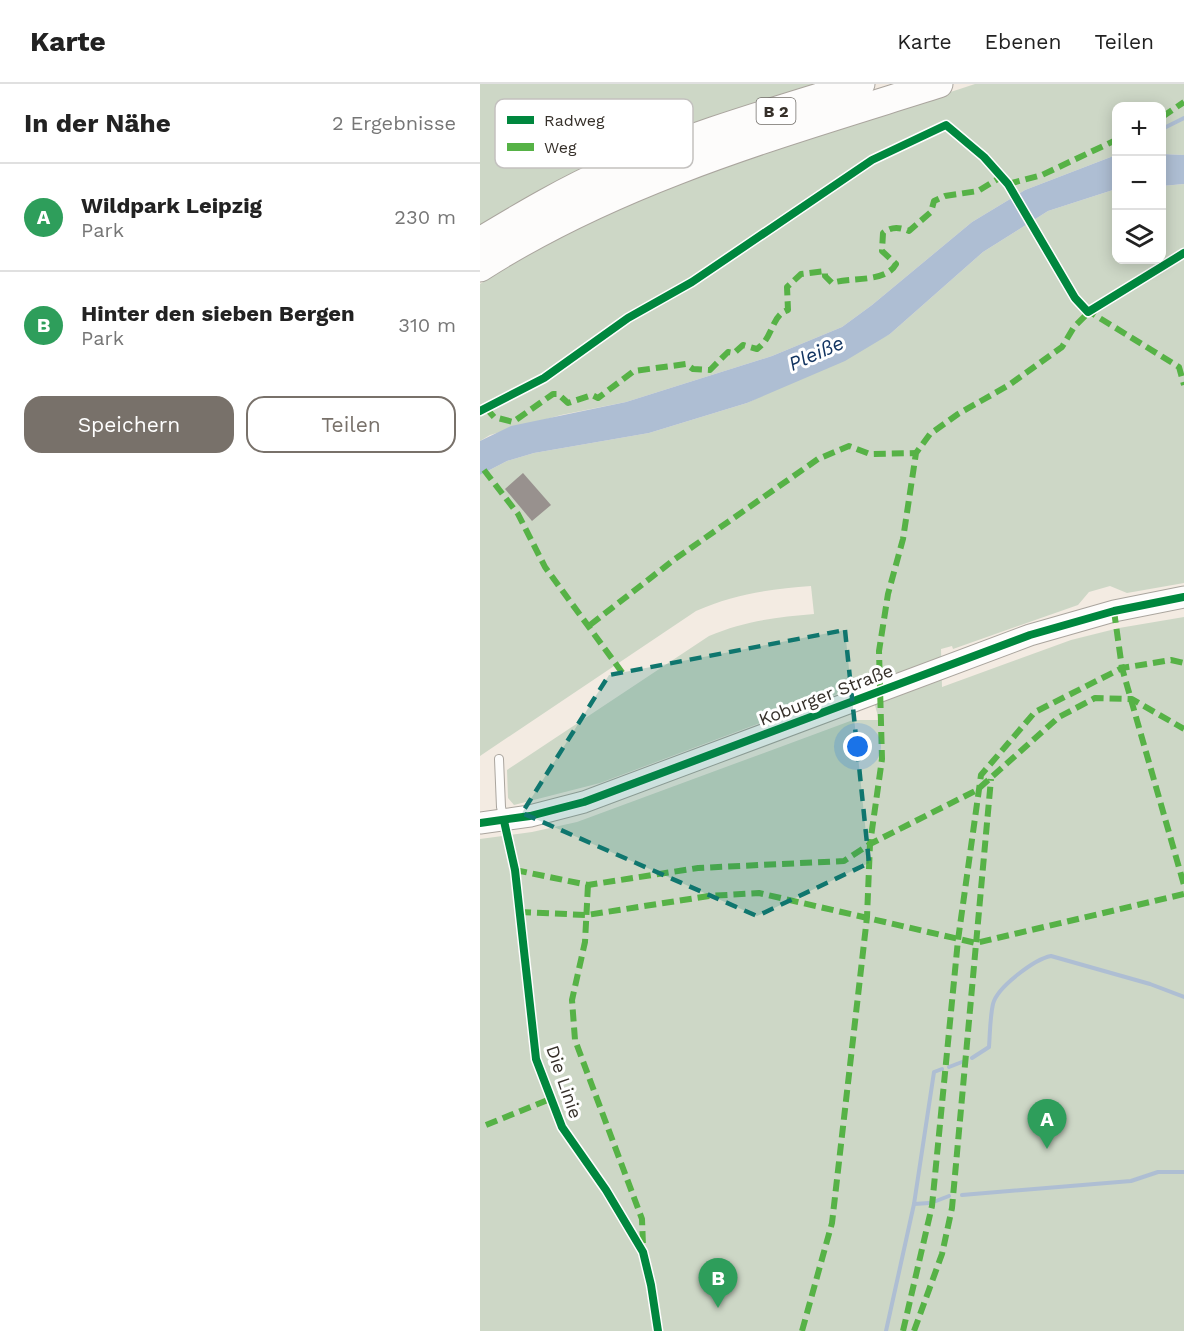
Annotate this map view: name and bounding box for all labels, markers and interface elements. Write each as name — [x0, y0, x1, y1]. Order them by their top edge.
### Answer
text: Karte — [30, 25, 106, 58]
text: Karte — [897, 29, 952, 54]
text: Ebenen — [985, 29, 1061, 54]
text: Teilen — [1094, 29, 1154, 54]
road number: B 2 — [756, 98, 796, 124]
legend — [495, 99, 693, 168]
map controls — [1112, 102, 1166, 264]
button: + — [1112, 102, 1166, 156]
text: In der Nähe — [24, 108, 171, 138]
text: 2 Ergebnisse — [332, 111, 456, 135]
text: Radweg — [544, 111, 605, 130]
text: Weg — [544, 138, 577, 157]
button: − — [1112, 156, 1166, 210]
text: Wildpark Leipzig — [81, 193, 262, 218]
text: A — [37, 205, 50, 229]
text: 230 m — [394, 205, 456, 229]
button: layers — [1112, 210, 1166, 264]
text: Park — [81, 218, 124, 242]
text: Hinter den sieben Bergen — [81, 301, 355, 326]
text: B — [37, 313, 50, 337]
text: 310 m — [398, 313, 456, 337]
text: Park — [81, 326, 124, 350]
water label: Pleiße — [785, 330, 847, 376]
button: Speichern — [24, 396, 234, 453]
button: Teilen — [246, 396, 456, 453]
street label: Koburger Straße — [756, 659, 896, 730]
your location — [843, 732, 872, 761]
street label: Die Linie — [542, 1042, 587, 1121]
pin: A — [1028, 1100, 1066, 1149]
pin: B — [698, 1258, 738, 1308]

